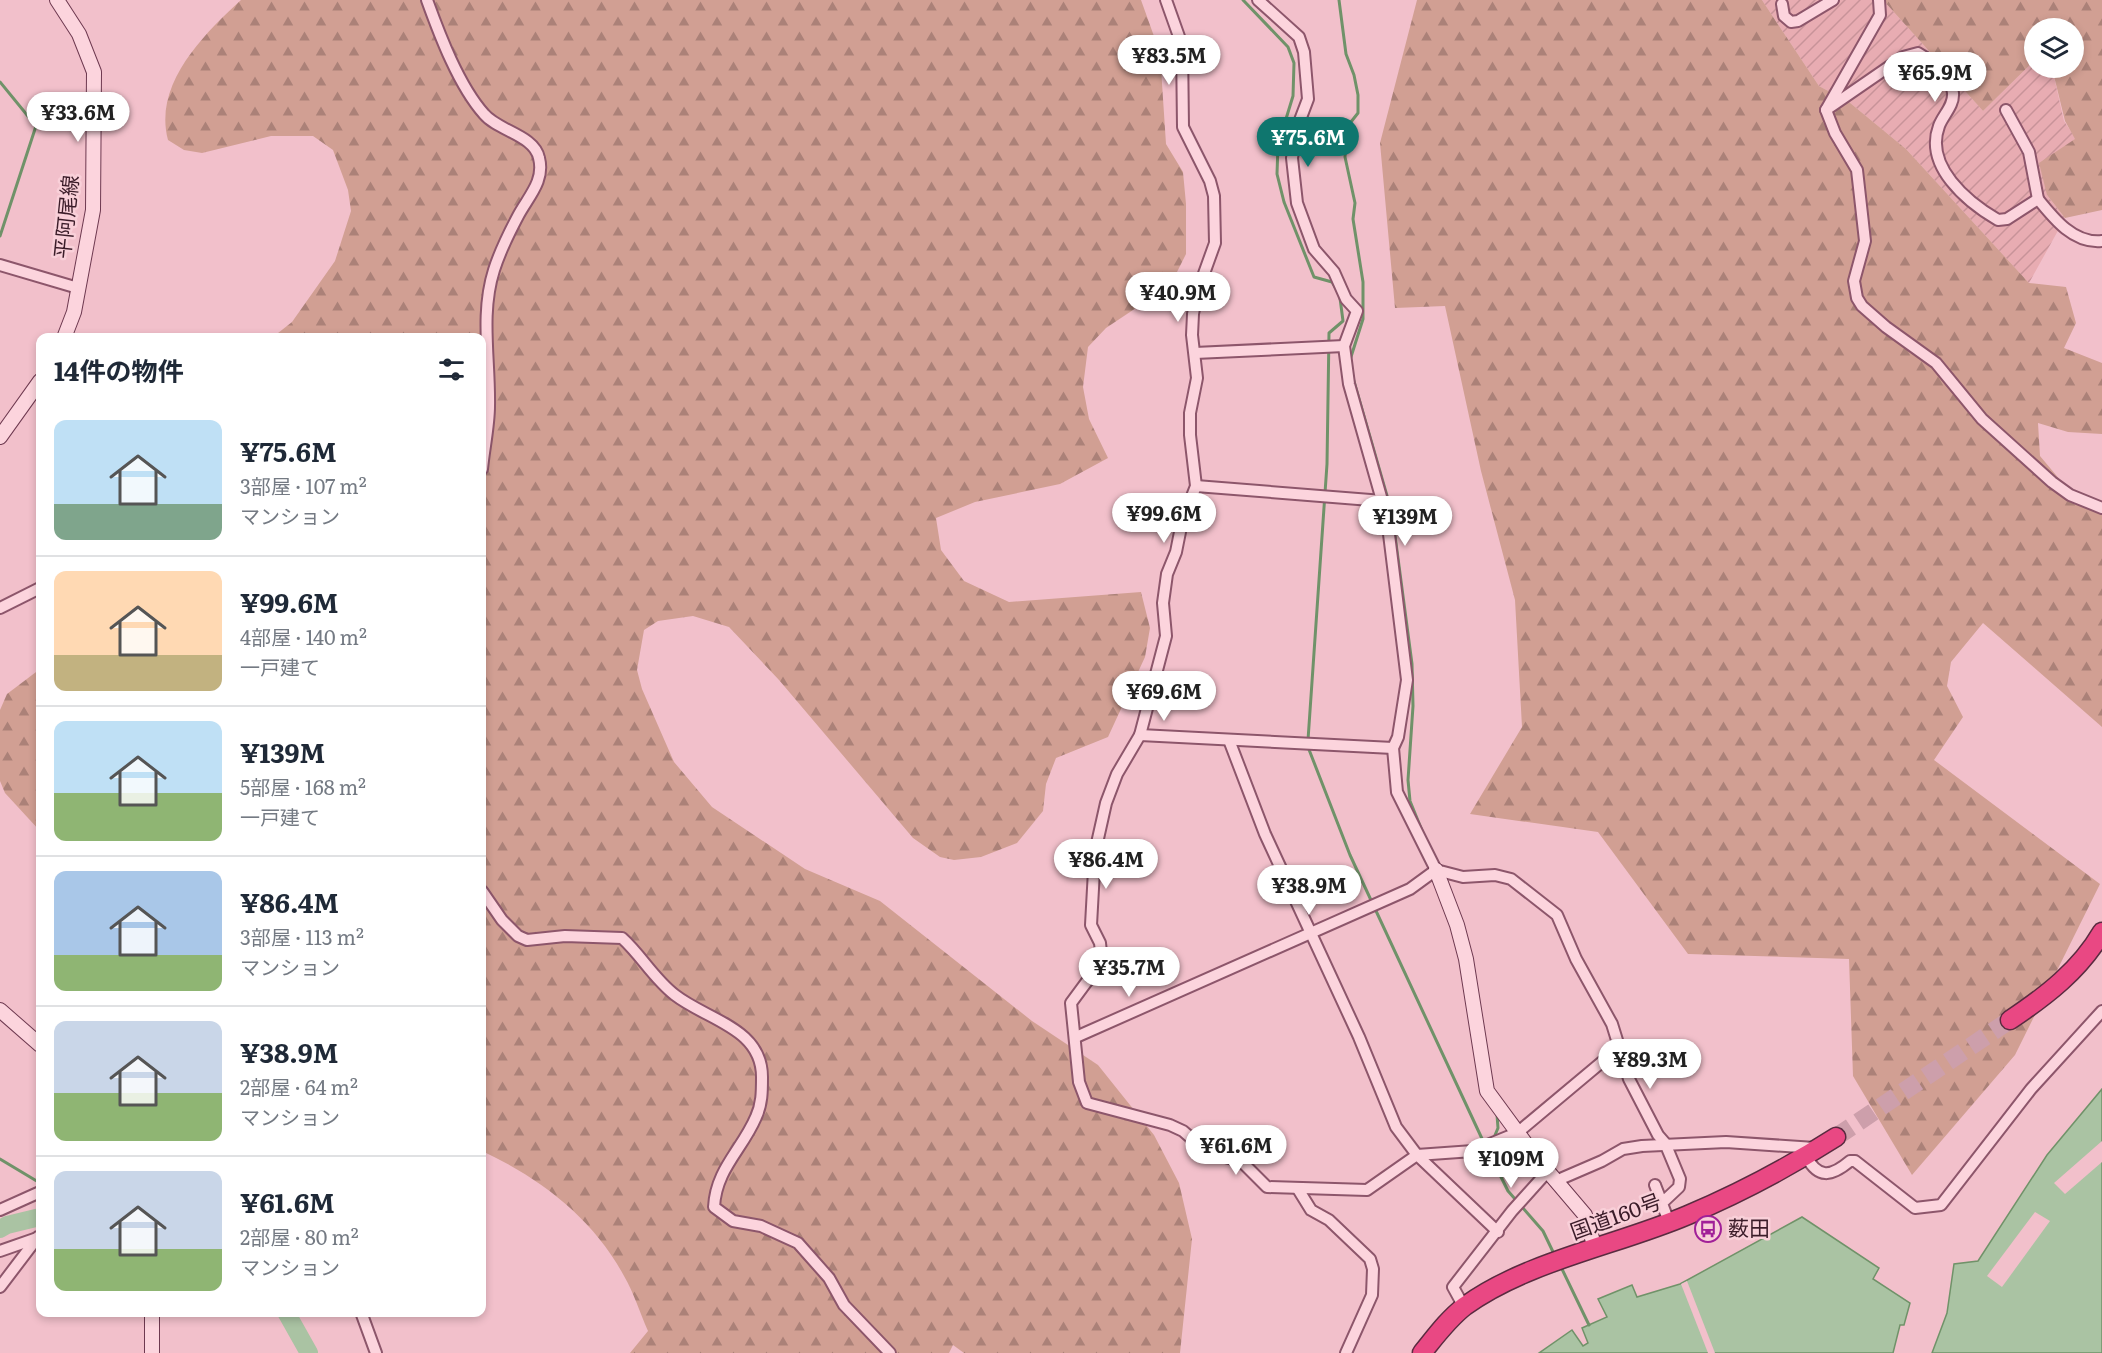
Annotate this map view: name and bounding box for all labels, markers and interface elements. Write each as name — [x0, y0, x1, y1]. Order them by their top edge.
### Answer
map controls — [2024, 18, 2084, 78]
button: layers — [2024, 18, 2084, 78]
pin: ¥83.5M — [1120, 35, 1218, 86]
text: ¥83.5M — [1132, 39, 1206, 69]
pin: ¥65.9M — [1886, 52, 1984, 103]
text: ¥65.9M — [1897, 56, 1973, 86]
pin: ¥33.6M — [29, 92, 127, 143]
text: ¥33.6M — [41, 96, 115, 126]
pin: ¥75.6M — [1259, 117, 1357, 168]
text: ¥75.6M — [1271, 121, 1345, 151]
street label: 平阿尾線 — [45, 173, 84, 260]
pin: ¥40.9M — [1129, 272, 1227, 323]
text: ¥40.9M — [1139, 276, 1217, 306]
text: 14件の物件 — [54, 350, 183, 389]
icon: filters — [435, 353, 468, 386]
text: ¥75.6M — [240, 431, 337, 470]
icon: home — [102, 444, 174, 516]
text: 3部屋 · 107 m² — [240, 470, 367, 500]
pin: ¥99.6M — [1115, 493, 1213, 544]
pin: ¥139M — [1363, 496, 1447, 547]
text: ¥99.6M — [1126, 497, 1202, 527]
text: マンション — [240, 500, 340, 530]
text: ¥139M — [1372, 500, 1438, 530]
text: ¥99.6M — [240, 582, 339, 621]
icon: home — [102, 595, 174, 667]
text: 4部屋 · 140 m² — [240, 621, 367, 651]
text: 一戸建て — [240, 651, 320, 681]
pin: ¥69.6M — [1115, 671, 1213, 722]
text: ¥69.6M — [1126, 675, 1202, 705]
text: ¥139M — [240, 732, 325, 771]
icon: home — [102, 745, 174, 817]
text: 5部屋 · 168 m² — [240, 771, 366, 801]
text: 一戸建て — [240, 801, 320, 831]
pin: ¥86.4M — [1057, 839, 1155, 890]
text: ¥86.4M — [1068, 843, 1144, 873]
pin: ¥38.9M — [1260, 865, 1358, 916]
text: ¥38.9M — [1271, 869, 1347, 899]
text: ¥86.4M — [240, 882, 339, 921]
icon: home — [102, 895, 174, 967]
text: 3部屋 · 113 m² — [240, 921, 364, 951]
pin: ¥35.7M — [1080, 947, 1178, 998]
text: マンション — [240, 951, 340, 981]
text: ¥35.7M — [1093, 951, 1165, 981]
text: ¥38.9M — [240, 1032, 338, 1071]
pin: ¥89.3M — [1601, 1039, 1699, 1090]
text: ¥89.3M — [1612, 1043, 1688, 1073]
icon: home — [102, 1045, 174, 1117]
text: 2部屋 · 64 m² — [240, 1071, 358, 1101]
text: マンション — [240, 1101, 340, 1131]
pin: ¥61.6M — [1187, 1125, 1285, 1176]
text: ¥61.6M — [1200, 1129, 1272, 1159]
pin: ¥109M — [1469, 1138, 1553, 1189]
text: ¥109M — [1478, 1142, 1544, 1172]
text: ¥61.6M — [240, 1182, 335, 1221]
street label: 国道160号 — [1565, 1184, 1665, 1245]
icon: home — [102, 1195, 174, 1267]
place label: 薮田 — [1728, 1211, 1770, 1242]
bus stop icon: 薮田 — [1693, 1214, 1723, 1244]
text: 2部屋 · 80 m² — [240, 1221, 359, 1251]
text: マンション — [240, 1251, 340, 1281]

